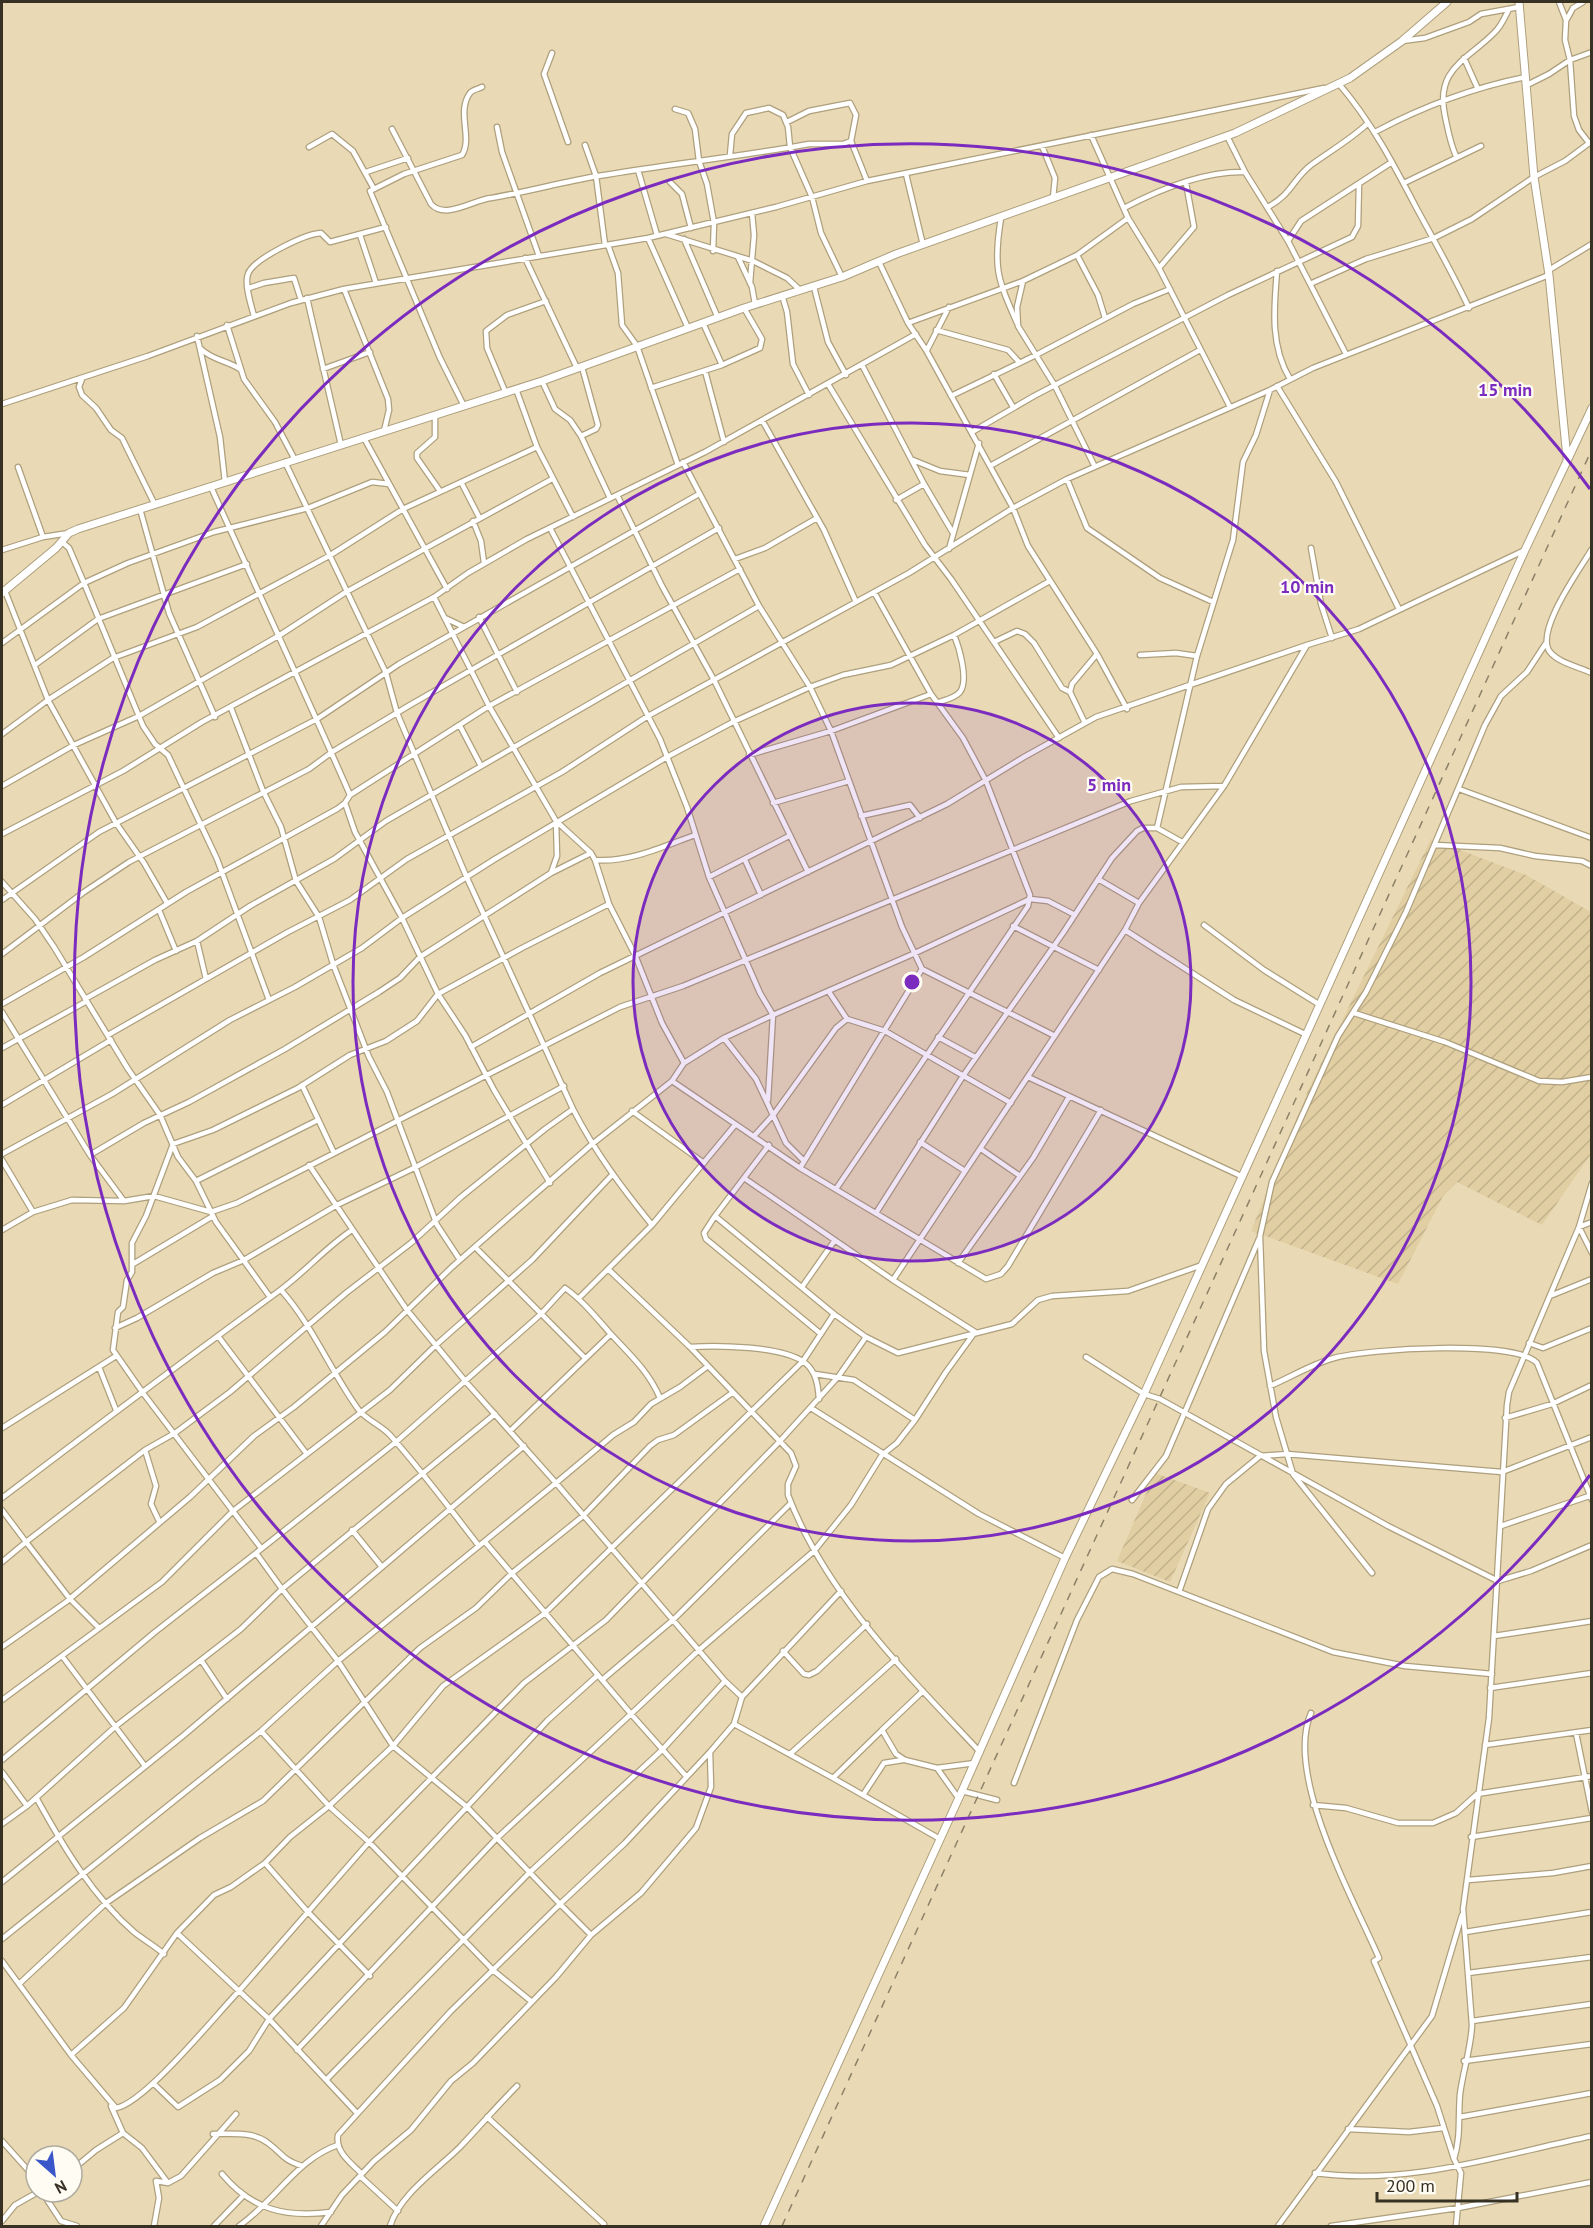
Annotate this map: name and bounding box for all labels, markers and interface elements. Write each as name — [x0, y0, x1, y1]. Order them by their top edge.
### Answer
text: 15 min — [1478, 378, 1532, 401]
text: 10 min — [1280, 575, 1334, 598]
text: 5 min — [1087, 773, 1131, 796]
centre of rings — [902, 972, 922, 992]
north arrow — [24, 2144, 84, 2204]
scale bar — [1377, 2165, 1516, 2203]
text: 200 m — [1386, 2174, 1435, 2197]
text: N — [52, 2176, 70, 2199]

